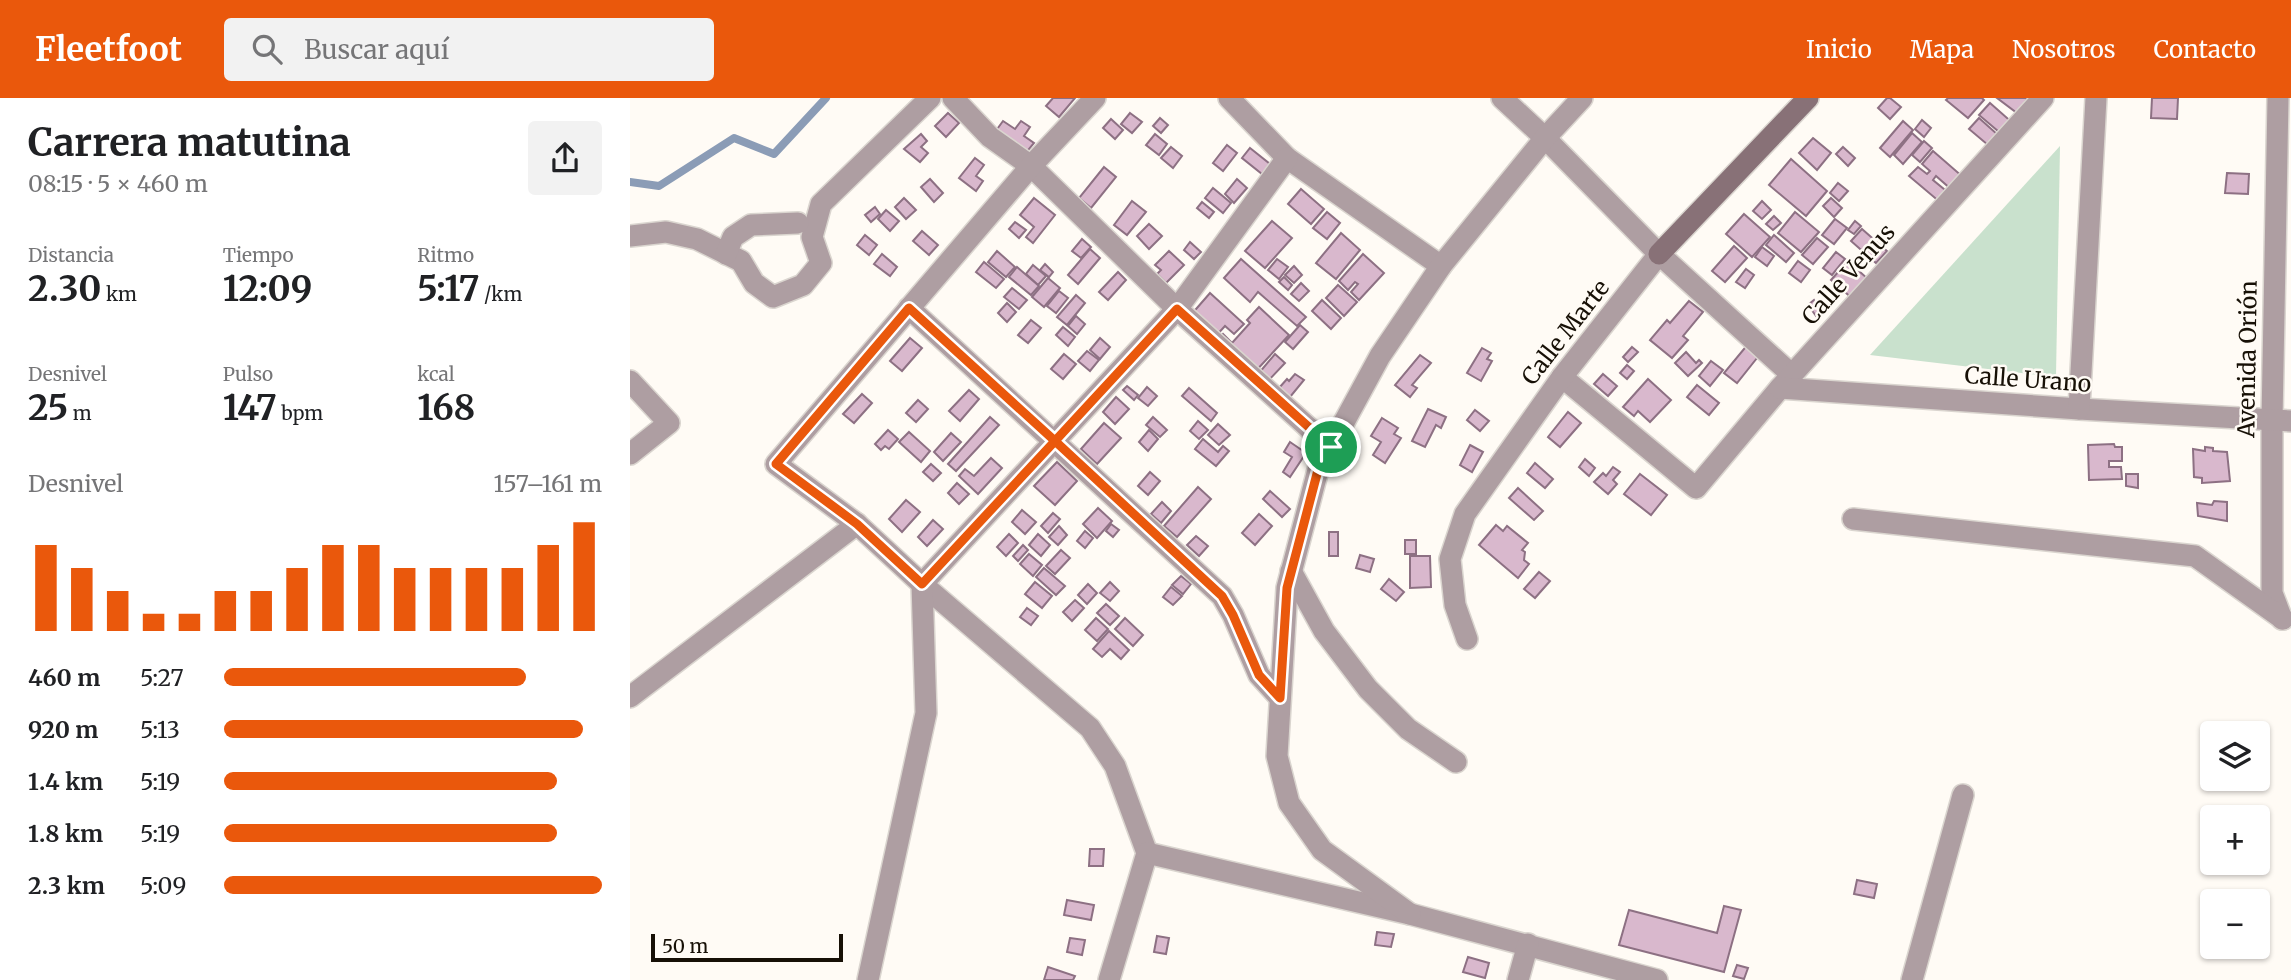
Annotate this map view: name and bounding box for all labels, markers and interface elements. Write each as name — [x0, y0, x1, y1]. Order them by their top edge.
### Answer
search box — [224, 18, 714, 81]
text: Fleetfoot — [35, 29, 182, 70]
icon: search — [248, 30, 286, 68]
text: Buscar aquí — [304, 33, 449, 66]
text: Inicio — [1806, 34, 1872, 65]
text: Mapa — [1910, 34, 1974, 65]
text: Nosotros — [2012, 34, 2116, 65]
text: Contacto — [2154, 34, 2256, 65]
text: Carrera matutina — [28, 119, 351, 166]
button: share — [528, 121, 602, 195]
text: 08:15 · 5 × 460 m — [28, 169, 208, 198]
street label: Calle Venus — [1795, 218, 1901, 330]
text: Distancia — [28, 243, 114, 267]
text: Tiempo — [223, 243, 294, 267]
text: Ritmo — [417, 243, 474, 267]
text: 2.30 — [28, 267, 101, 311]
text: 12:09 — [223, 267, 312, 311]
text: 5:17 — [417, 267, 480, 311]
street label: Calle Marte — [1515, 274, 1615, 390]
street label: Avenida Orión — [2231, 280, 2263, 439]
text: km — [101, 282, 137, 306]
text: /km — [480, 282, 522, 306]
street label: Calle Urano — [1964, 360, 2092, 398]
text: Desnivel — [28, 362, 107, 386]
text: Pulso — [223, 362, 273, 386]
text: kcal — [417, 362, 455, 386]
text: 25 — [28, 386, 68, 430]
text: 147 — [223, 386, 277, 430]
text: 168 — [417, 386, 475, 430]
text: m — [68, 401, 92, 425]
text: bpm — [277, 401, 323, 425]
pin — [1301, 417, 1361, 477]
icon: arrive — [1312, 428, 1350, 466]
text: Desnivel — [28, 469, 123, 498]
text: 157–161 m — [494, 469, 602, 498]
text: 460 m — [28, 663, 100, 692]
text: 5:27 — [140, 663, 184, 692]
text: 920 m — [28, 715, 99, 744]
text: 5:13 — [140, 715, 180, 744]
map controls — [2200, 721, 2270, 959]
button: layers — [2200, 721, 2270, 791]
text: 1.4 km — [28, 767, 103, 796]
text: 5:19 — [140, 767, 180, 796]
button: + — [2200, 805, 2270, 875]
text: 1.8 km — [28, 819, 103, 848]
text: 5:19 — [140, 819, 180, 848]
text: 2.3 km — [28, 871, 105, 900]
text: 5:09 — [140, 871, 186, 900]
button: − — [2200, 889, 2270, 959]
scale bar — [651, 931, 844, 963]
text: 50 m — [662, 934, 708, 958]

